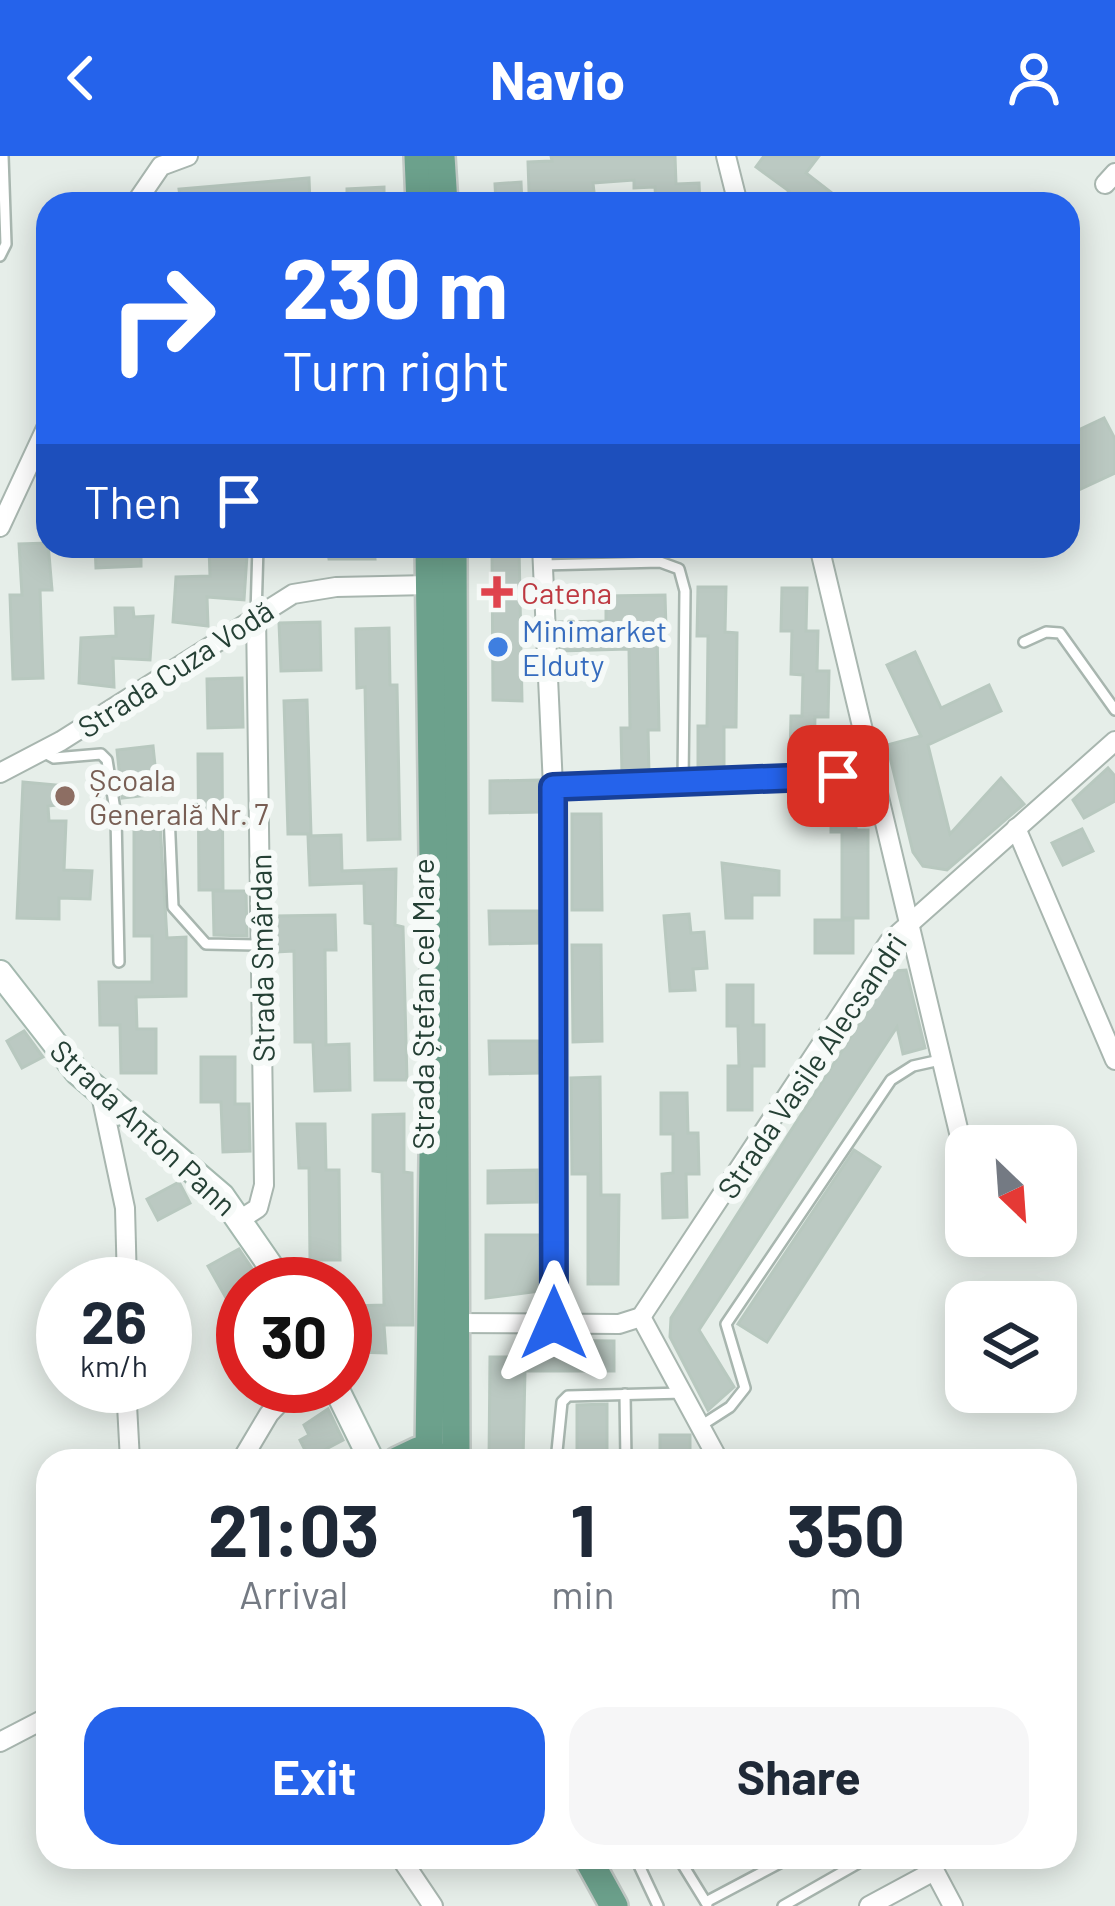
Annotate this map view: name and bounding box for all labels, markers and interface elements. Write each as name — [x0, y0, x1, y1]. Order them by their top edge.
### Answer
icon: back — [48, 45, 114, 111]
icon: person — [1001, 45, 1067, 111]
text: Navio — [490, 46, 625, 111]
text: 230 m — [282, 235, 508, 336]
icon: right — [84, 240, 240, 396]
text: Turn right — [282, 337, 510, 402]
icon: arrive — [206, 468, 272, 534]
text: Then — [84, 474, 182, 528]
place label: Catena — [521, 574, 612, 610]
marker: Catena — [484, 579, 510, 605]
street label: Strada Cuza Vodă — [71, 591, 279, 745]
place label: Minimarket Elduty — [522, 612, 667, 682]
marker: Minimarket Elduty — [485, 634, 511, 660]
pin — [787, 725, 889, 827]
icon: arrive — [805, 743, 871, 809]
place label: Școala Generală Nr. 7 — [89, 761, 268, 831]
marker: Școala Generală Nr. 7 — [52, 783, 78, 809]
street label: Strada Smârdan — [241, 853, 281, 1063]
street label: Strada Ștefan cel Mare — [404, 858, 440, 1150]
street label: Strada Vasile Alecsandri — [709, 926, 913, 1204]
street label: Strada Anton Pann — [44, 1032, 244, 1222]
north arrow — [945, 1125, 1077, 1257]
map controls — [945, 1125, 1077, 1413]
speed limit sign: 30 — [216, 1257, 372, 1413]
position arrow — [491, 1260, 617, 1386]
button: layers — [945, 1281, 1077, 1413]
text: 26 — [81, 1284, 147, 1356]
text: km/h — [80, 1347, 148, 1383]
text: 21:03 — [208, 1485, 379, 1571]
text: 1 — [570, 1485, 596, 1571]
text: 350 — [786, 1485, 905, 1571]
text: Arrival — [239, 1570, 348, 1617]
text: min — [551, 1570, 615, 1617]
text: m — [830, 1570, 862, 1617]
button: Exit — [84, 1707, 545, 1845]
button: Share — [569, 1707, 1029, 1845]

